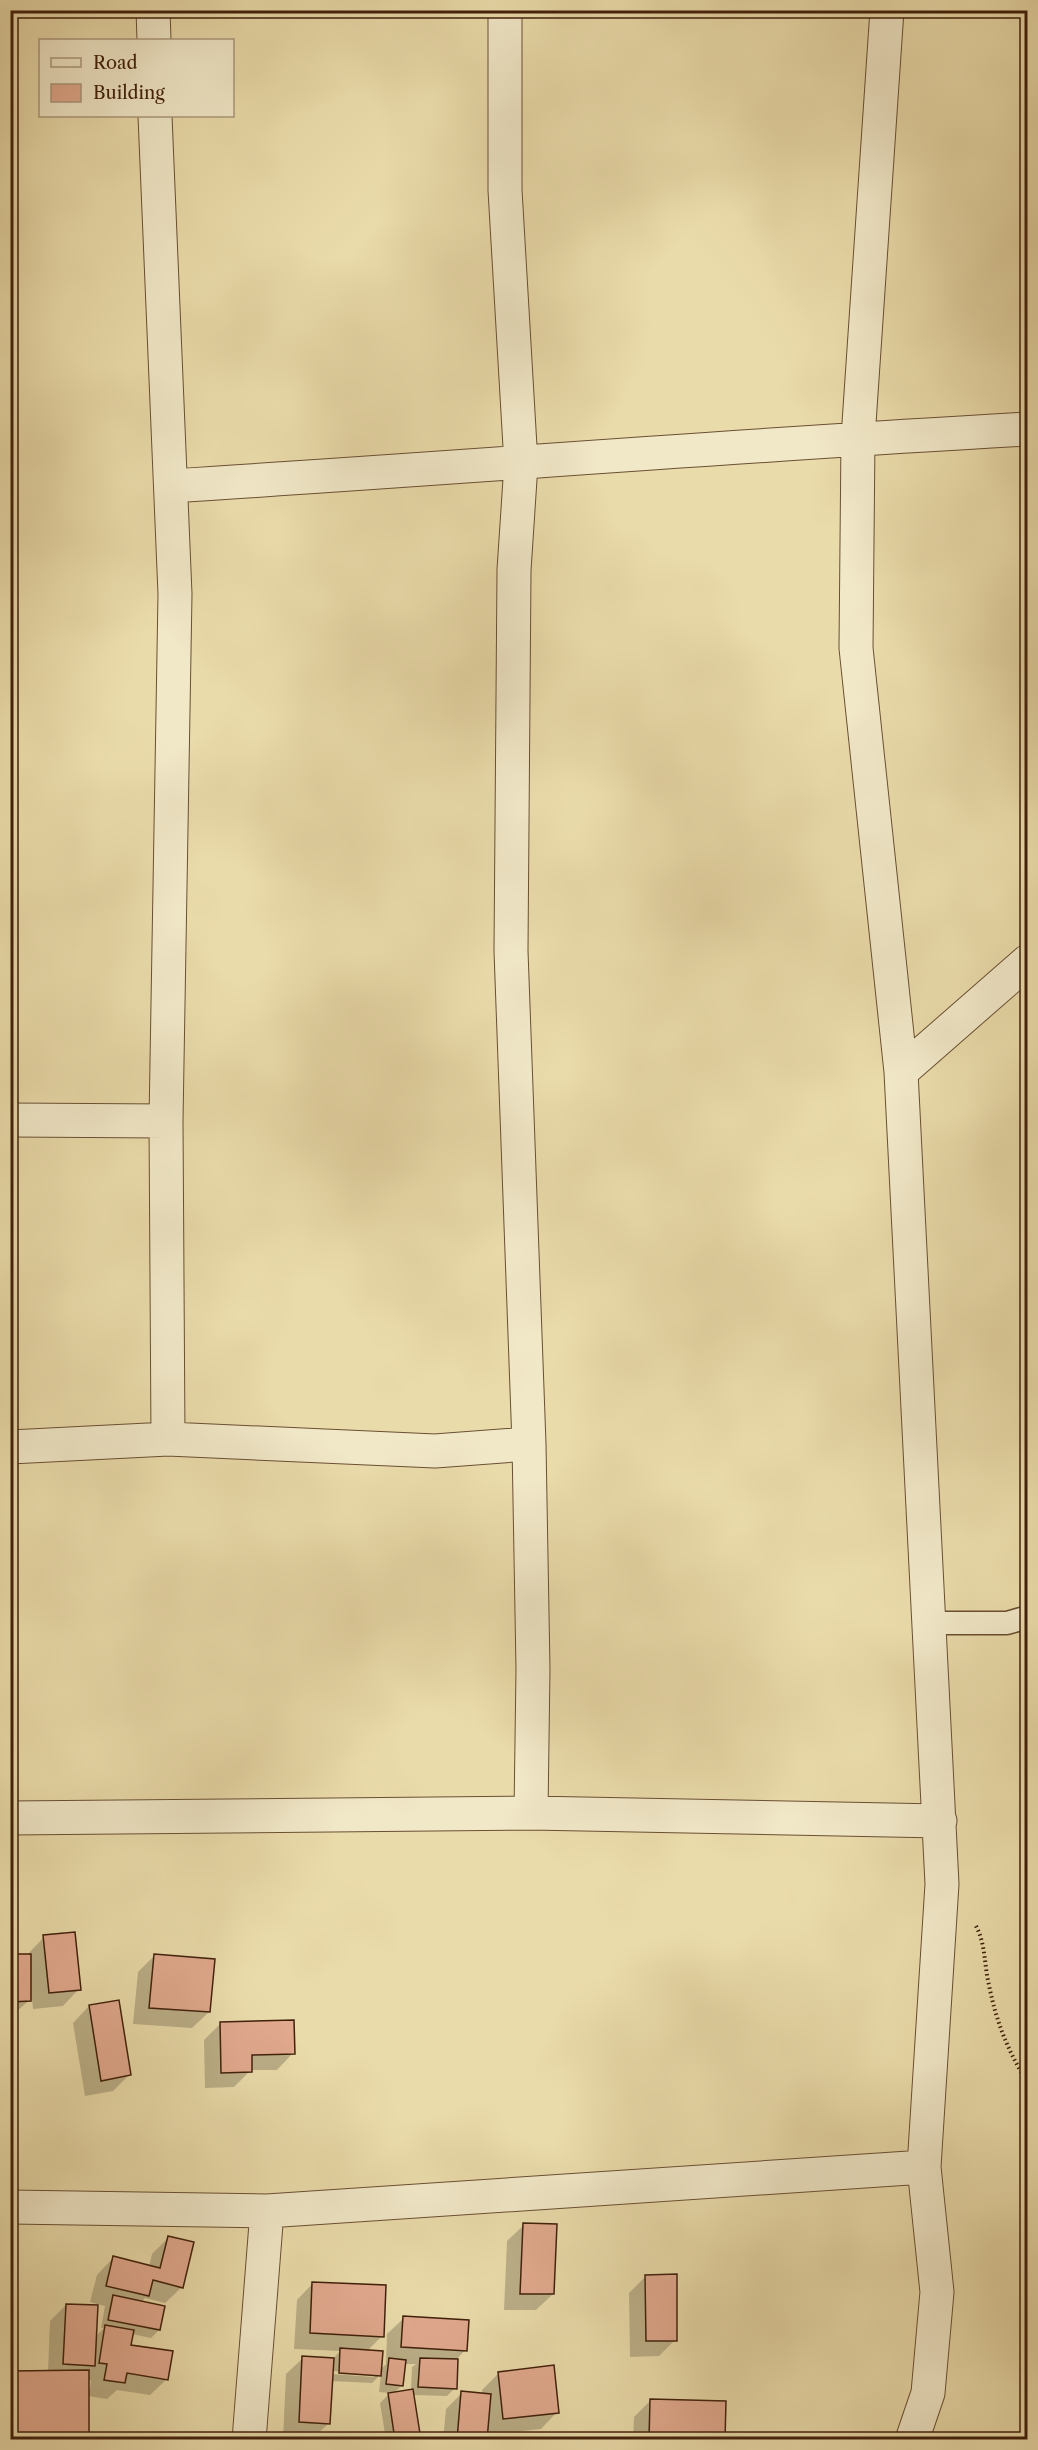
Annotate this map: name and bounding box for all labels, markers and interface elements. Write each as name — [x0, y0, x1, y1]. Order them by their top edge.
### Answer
legend — [39, 39, 234, 117]
text: Road — [93, 52, 138, 74]
text: Building — [93, 82, 165, 104]

